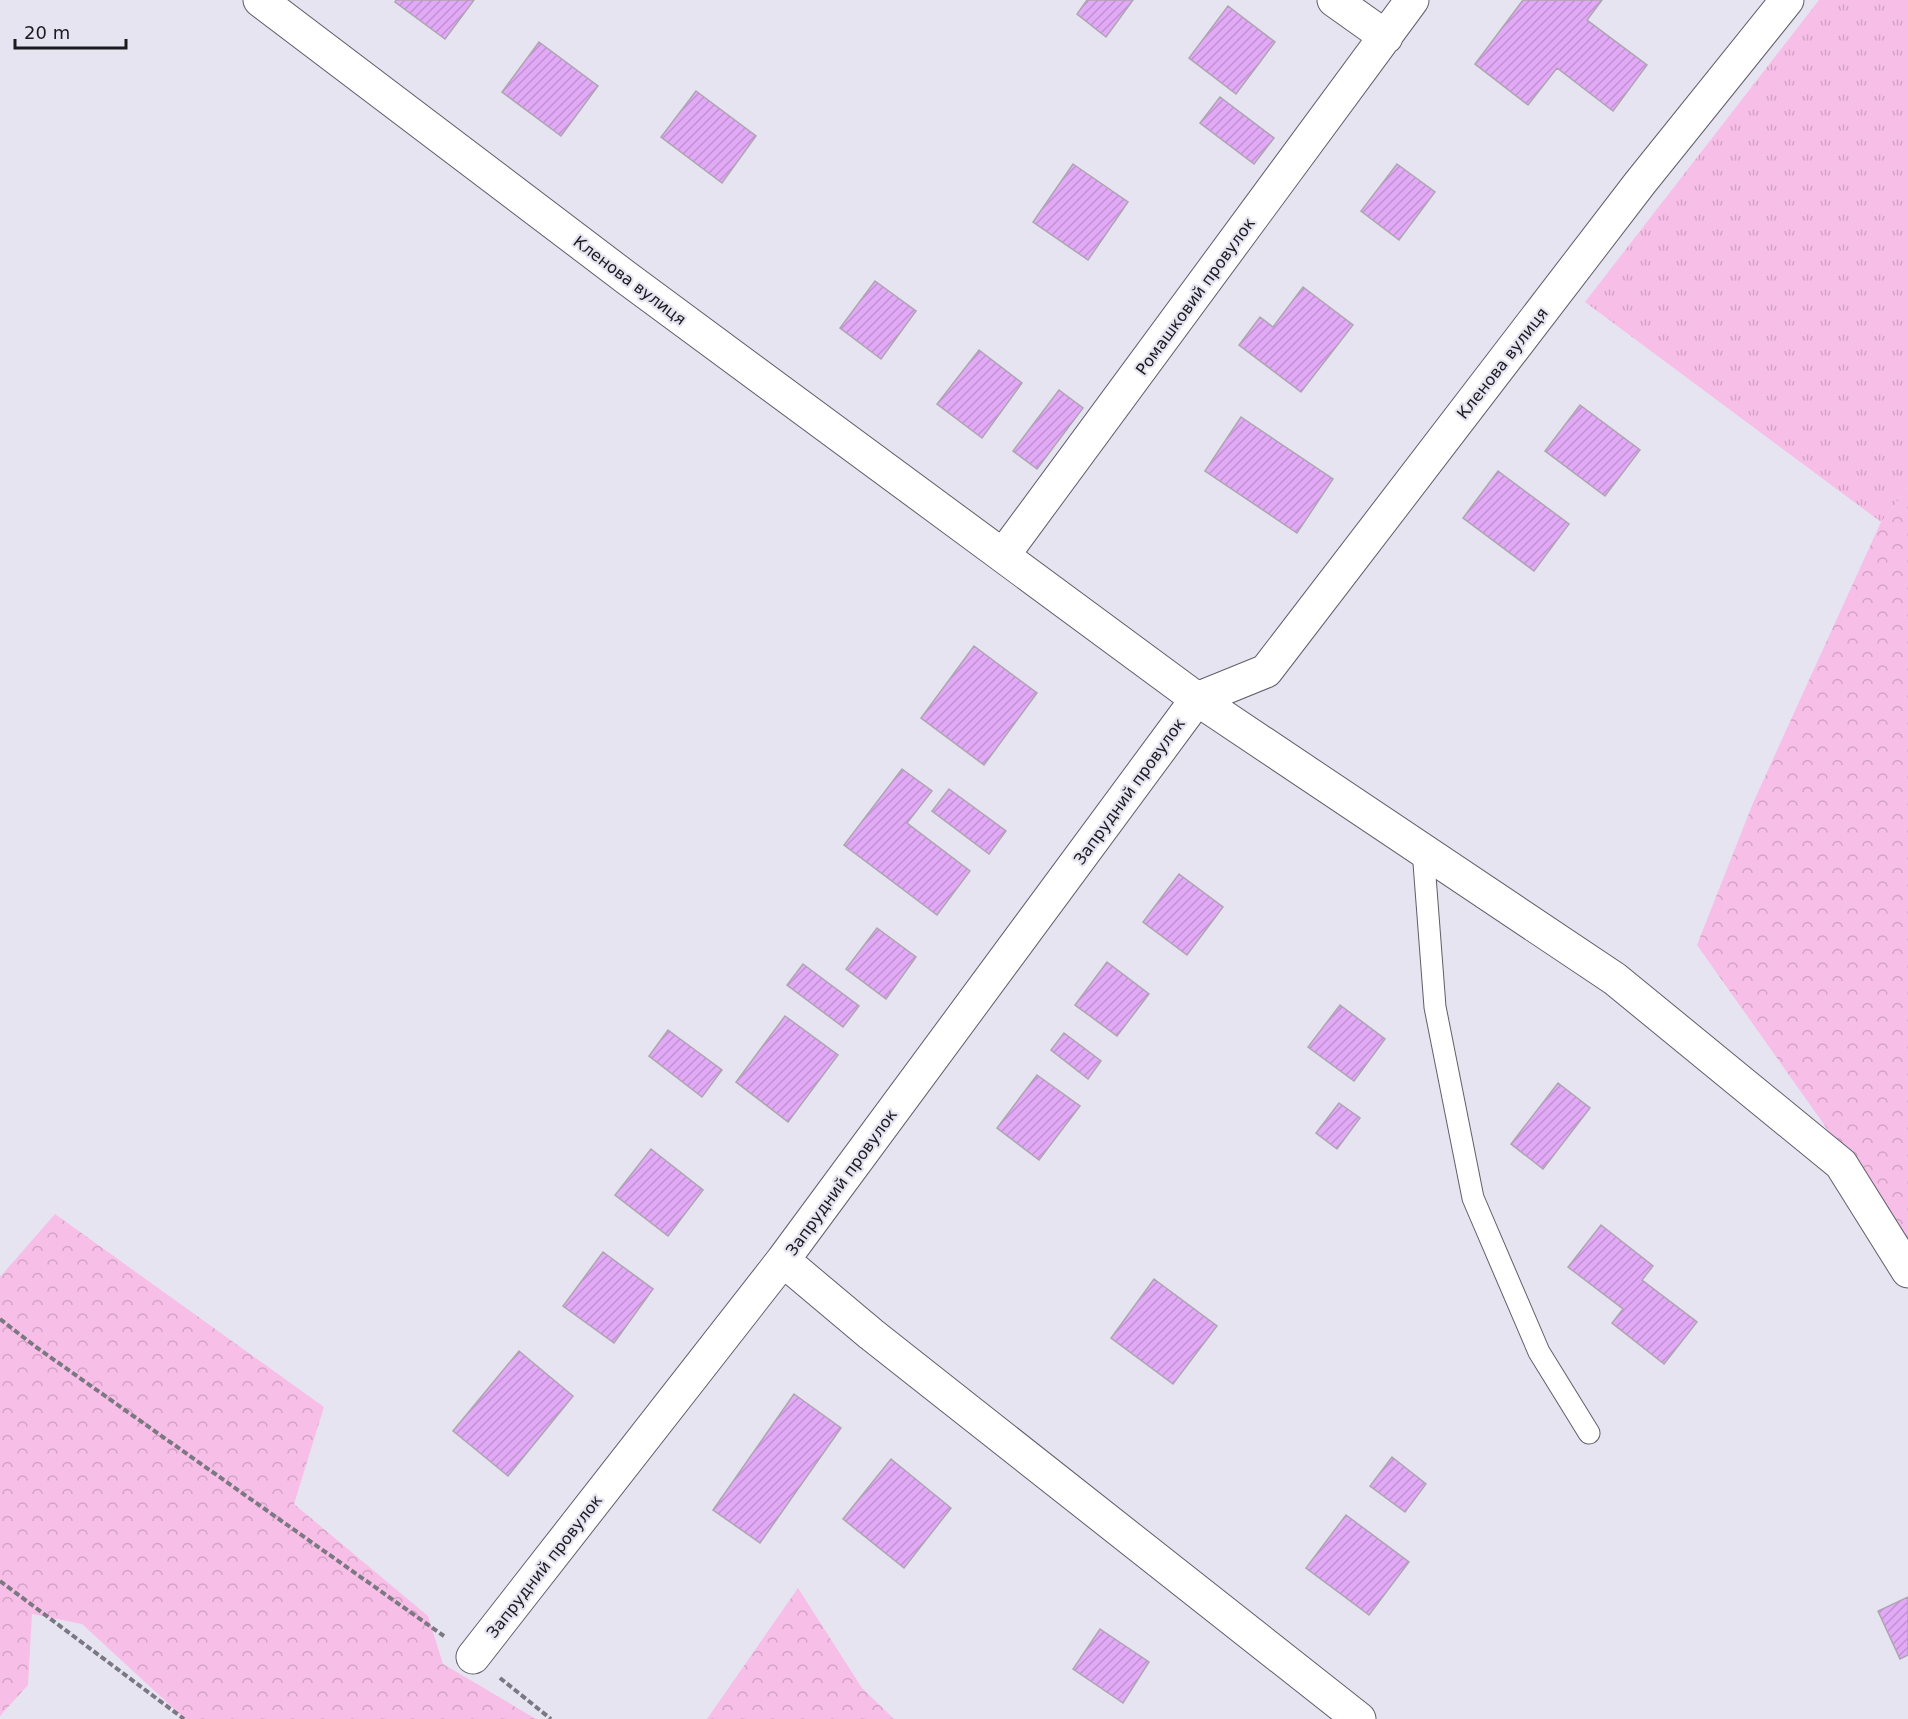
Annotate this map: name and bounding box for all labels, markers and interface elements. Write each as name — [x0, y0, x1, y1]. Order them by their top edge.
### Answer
scale bar — [15, 12, 126, 50]
text: 20 m — [24, 22, 70, 43]
street label: Ромашковий провулок — [1132, 214, 1259, 379]
street label: Кленова вулиця — [570, 232, 690, 329]
street label: Кленова вулиця — [1453, 304, 1552, 423]
street label: Запрудний провулок — [1070, 714, 1189, 868]
street label: Запрудний провулок — [782, 1105, 901, 1259]
street label: Запрудний провулок — [483, 1491, 606, 1642]

